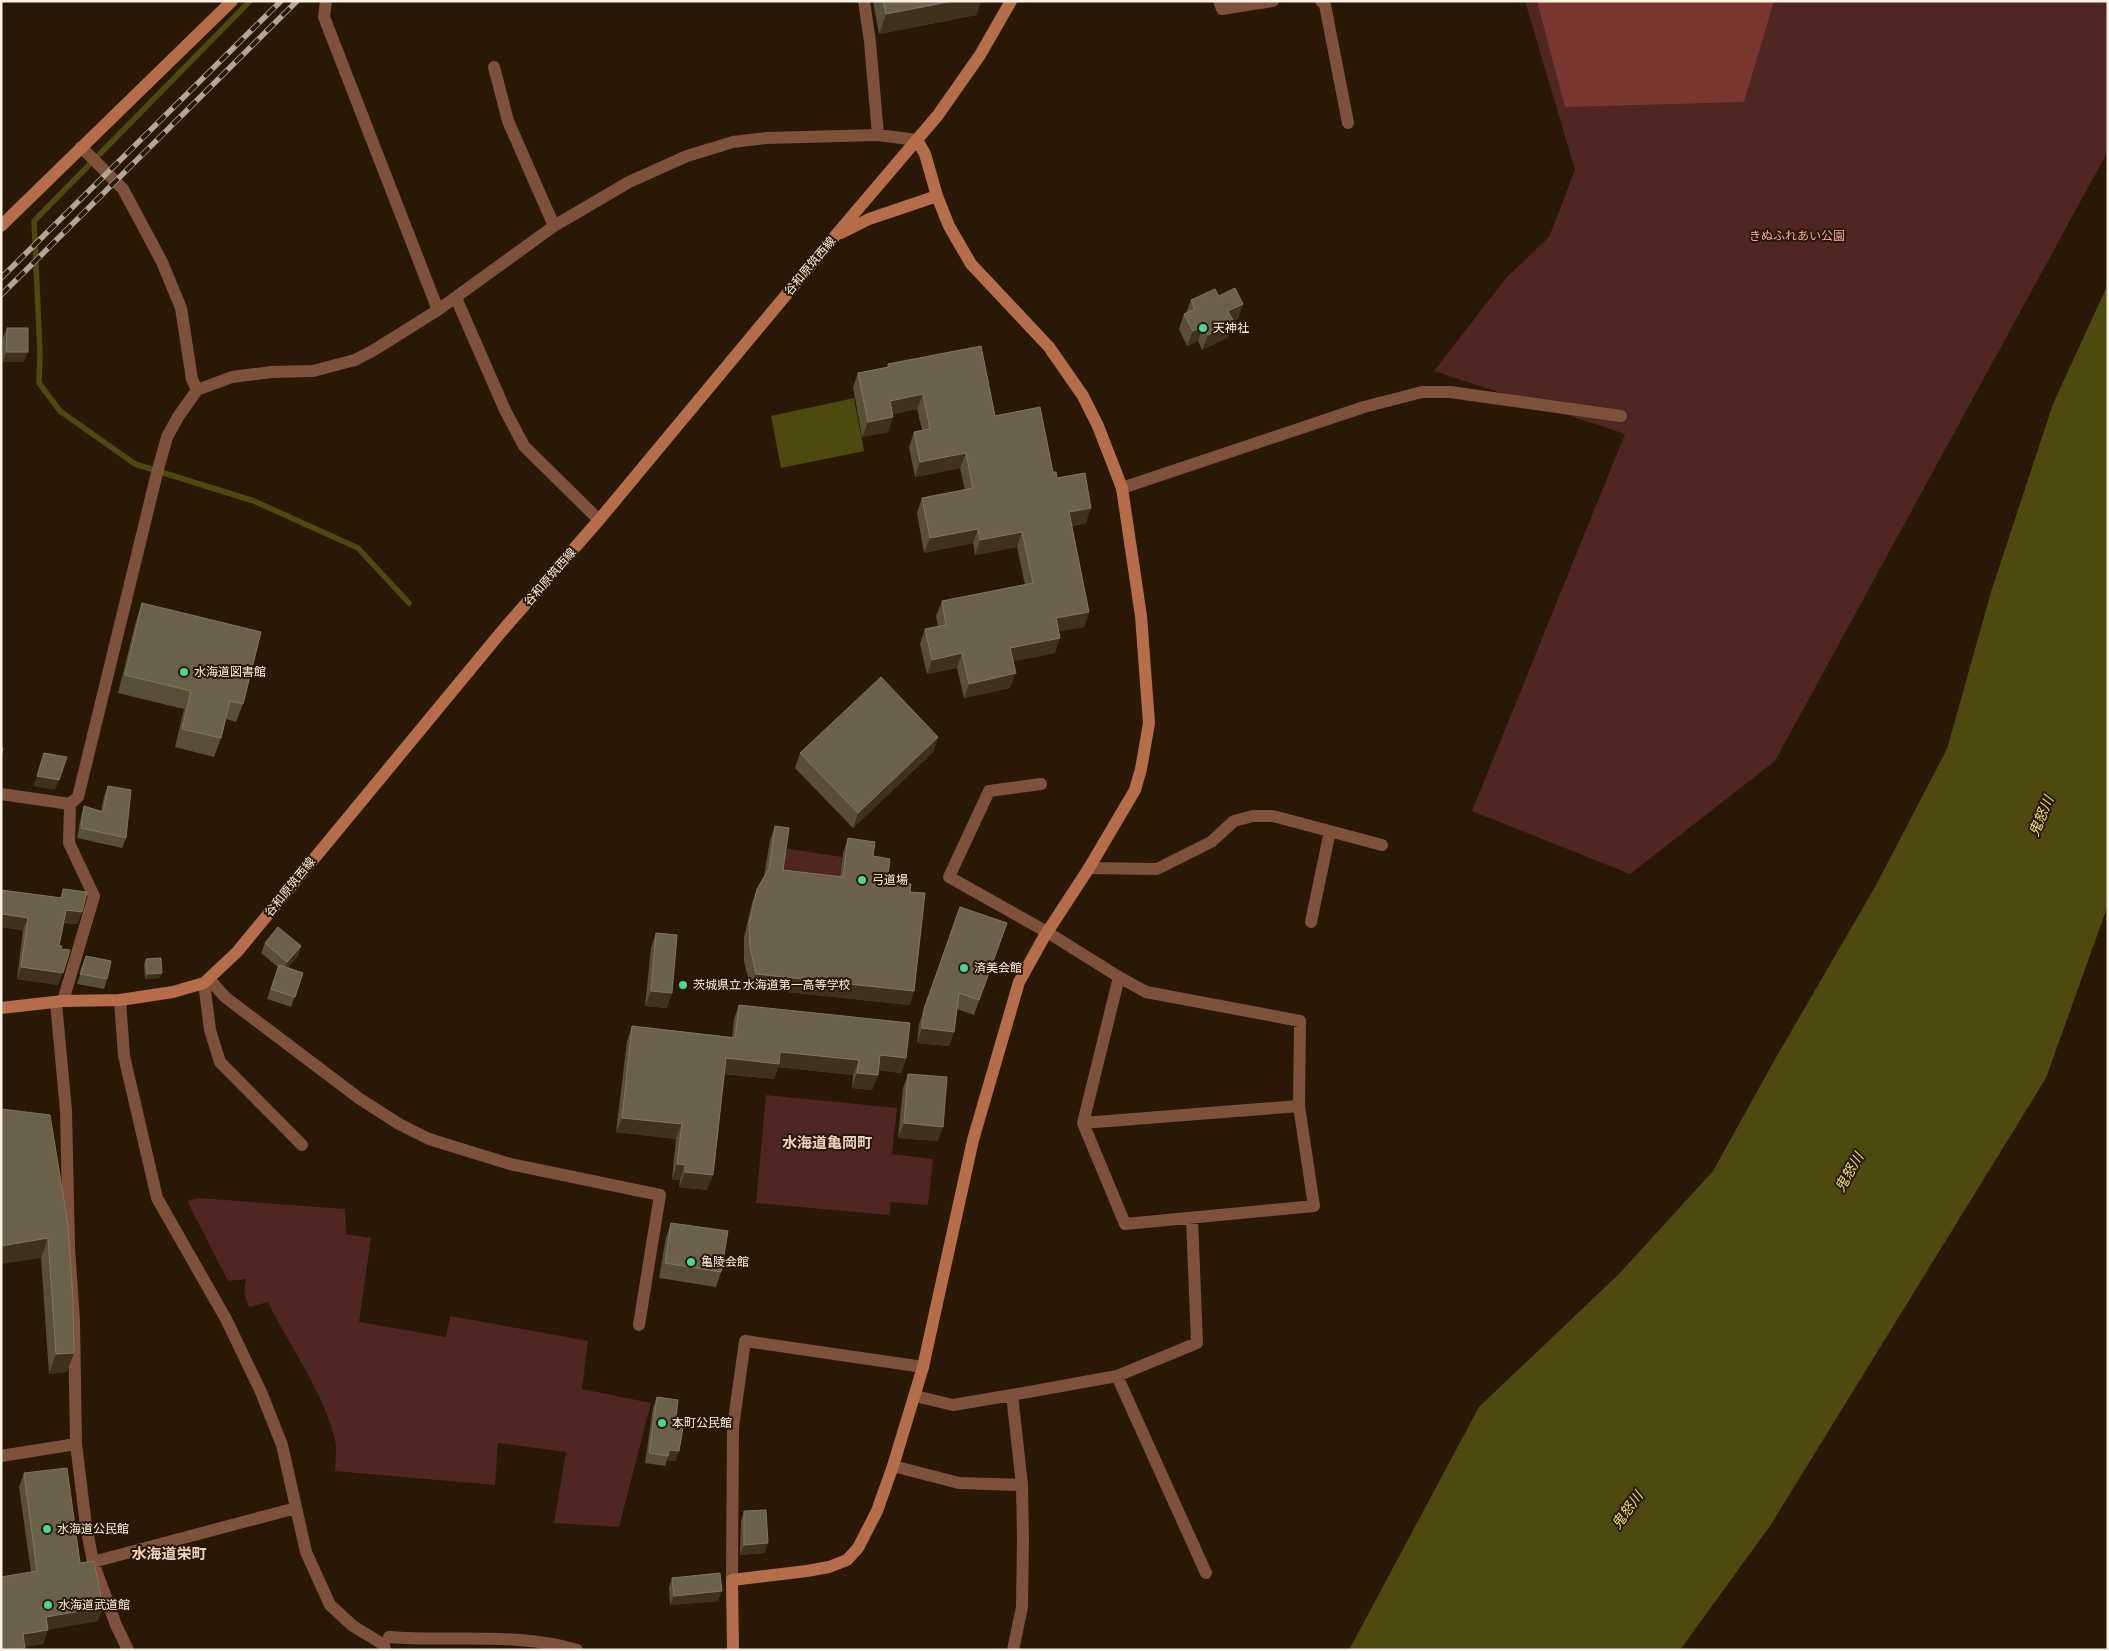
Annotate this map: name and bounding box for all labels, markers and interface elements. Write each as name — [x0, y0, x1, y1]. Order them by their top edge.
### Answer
park label: きぬふれあい公園 — [1749, 229, 1845, 243]
street label: 谷和原筑西線 — [781, 234, 839, 298]
place label: 天神社 — [1213, 321, 1249, 335]
marker: 天神社 — [1197, 322, 1209, 334]
street label: 谷和原筑西線 — [521, 545, 579, 609]
place label: 水海道図書館 — [194, 665, 266, 679]
marker: 水海道図書館 — [178, 666, 190, 678]
water label: 鬼怒川 — [2025, 792, 2057, 838]
street label: 谷和原筑西線 — [262, 855, 318, 919]
place label: 弓道場 — [872, 873, 908, 887]
marker: 弓道場 — [856, 874, 868, 886]
place label: 済美会館 — [974, 961, 1022, 975]
marker: 済美会館 — [958, 962, 970, 974]
place label: 茨城県立 水海道第一高等学校 — [693, 978, 851, 992]
marker: 茨城県立 水海道第一高等学校 — [677, 979, 689, 991]
district label: 水海道亀岡町 — [782, 1134, 872, 1151]
water label: 鬼怒川 — [1832, 1148, 1867, 1194]
place label: 亀陵会館 — [701, 1255, 749, 1269]
marker: 亀陵会館 — [685, 1256, 697, 1268]
place label: 本町公民館 — [672, 1416, 732, 1430]
marker: 本町公民館 — [656, 1417, 668, 1429]
water label: 鬼怒川 — [1608, 1487, 1647, 1532]
place label: 水海道公民館 — [57, 1522, 129, 1536]
marker: 水海道公民館 — [41, 1523, 53, 1535]
district label: 水海道栄町 — [131, 1545, 207, 1562]
place label: 水海道武道館 — [58, 1598, 130, 1612]
marker: 水海道武道館 — [42, 1599, 54, 1611]

